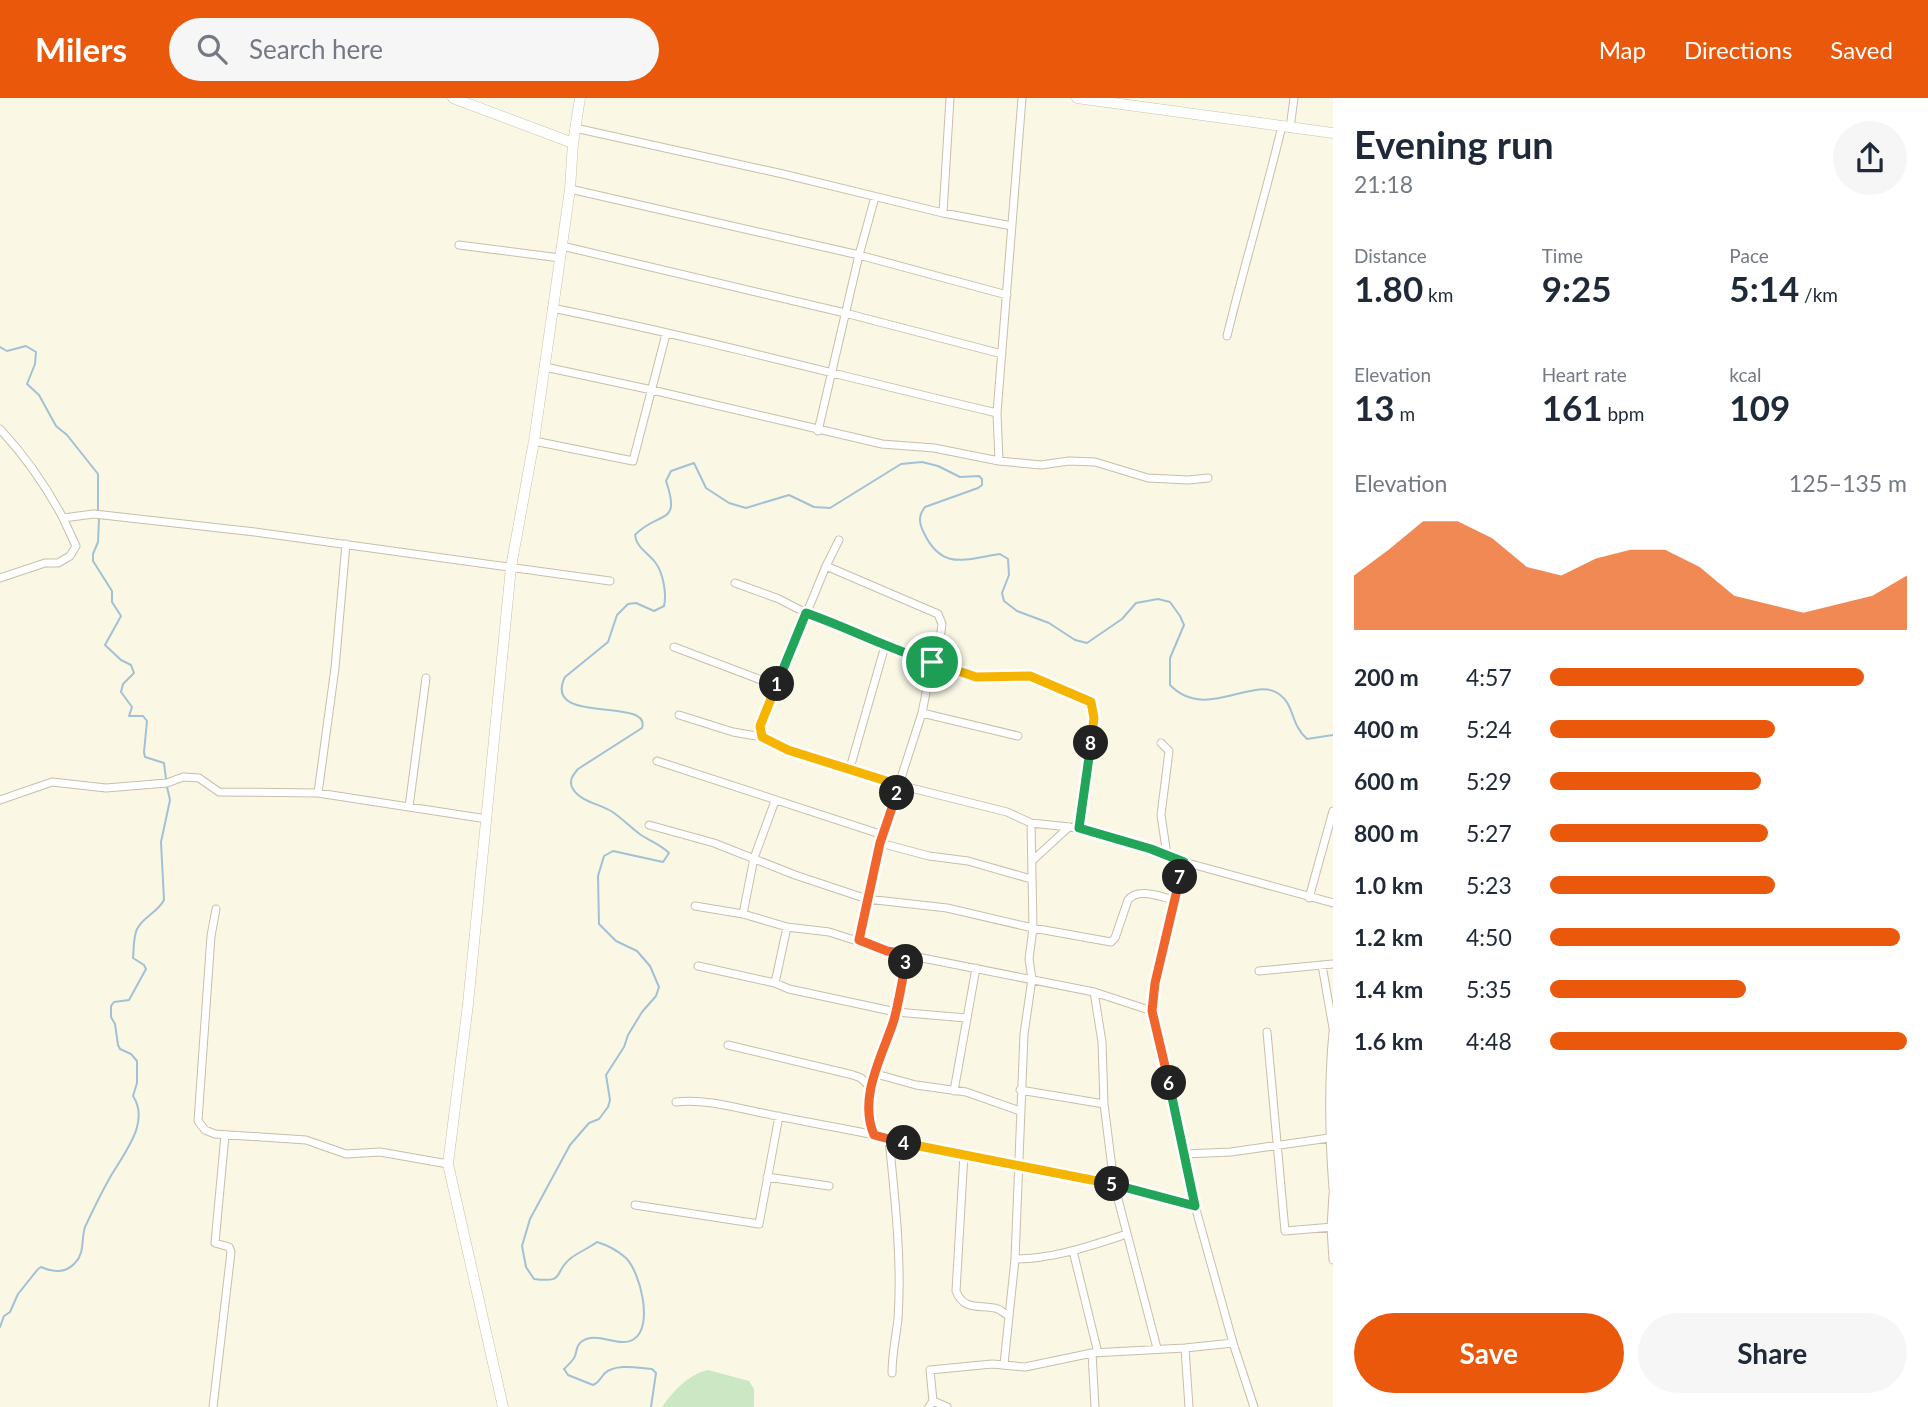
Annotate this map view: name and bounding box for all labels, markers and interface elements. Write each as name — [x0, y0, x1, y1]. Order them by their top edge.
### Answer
search box — [169, 18, 659, 81]
text: Milers — [35, 29, 127, 69]
icon: search — [193, 30, 231, 68]
text: Search here — [249, 33, 383, 65]
text: Map — [1599, 35, 1646, 64]
text: Directions — [1684, 35, 1792, 64]
text: Saved — [1830, 35, 1893, 64]
text: Evening run — [1354, 121, 1554, 167]
button: share — [1833, 121, 1907, 195]
text: 21:18 — [1354, 170, 1413, 198]
text: Distance — [1354, 244, 1427, 267]
text: Time — [1542, 244, 1583, 267]
text: Pace — [1729, 244, 1769, 267]
text: 1.80 — [1354, 267, 1423, 309]
text: 9:25 — [1542, 267, 1612, 309]
text: 5:14 — [1729, 267, 1799, 309]
text: km — [1423, 283, 1453, 306]
text: /km — [1799, 283, 1838, 306]
text: Elevation — [1354, 363, 1431, 386]
text: Heart rate — [1542, 363, 1627, 386]
text: kcal — [1729, 363, 1761, 386]
text: 13 — [1354, 386, 1395, 428]
text: 161 — [1542, 386, 1603, 428]
text: 109 — [1729, 386, 1790, 428]
text: m — [1395, 402, 1415, 425]
text: bpm — [1603, 402, 1644, 425]
text: Elevation — [1354, 469, 1447, 497]
text: 125–135 m — [1789, 469, 1907, 497]
pin — [902, 632, 962, 692]
icon: arrive — [913, 643, 951, 681]
text: 200 m — [1354, 663, 1419, 691]
text: 4:57 — [1466, 663, 1512, 691]
pin: 1 — [760, 666, 794, 702]
text: 1 — [771, 672, 782, 695]
text: 400 m — [1354, 715, 1419, 743]
text: 5:24 — [1466, 715, 1512, 743]
pin: 8 — [1074, 726, 1108, 760]
text: 8 — [1085, 731, 1096, 754]
text: 600 m — [1354, 767, 1419, 795]
text: 5:29 — [1466, 767, 1512, 795]
pin: 2 — [880, 776, 914, 810]
text: 2 — [891, 781, 902, 804]
text: 800 m — [1354, 819, 1419, 847]
text: 5:27 — [1466, 819, 1512, 847]
pin: 7 — [1162, 860, 1198, 894]
text: 7 — [1174, 865, 1185, 888]
text: 1.0 km — [1354, 871, 1423, 899]
text: 5:23 — [1466, 871, 1512, 899]
text: 1.2 km — [1354, 923, 1423, 951]
text: 4:50 — [1466, 923, 1512, 951]
pin: 3 — [888, 944, 923, 980]
text: 3 — [900, 950, 911, 973]
text: 1.4 km — [1354, 975, 1423, 1003]
text: 5:35 — [1466, 975, 1512, 1003]
text: 1.6 km — [1354, 1027, 1423, 1055]
text: 4:48 — [1466, 1027, 1512, 1055]
pin: 6 — [1152, 1066, 1186, 1100]
text: 6 — [1163, 1071, 1174, 1094]
pin: 4 — [886, 1126, 922, 1160]
text: 4 — [898, 1131, 909, 1154]
pin: 5 — [1094, 1166, 1130, 1202]
text: 5 — [1106, 1172, 1117, 1195]
button: Save — [1354, 1313, 1624, 1393]
button: Share — [1638, 1313, 1907, 1393]

